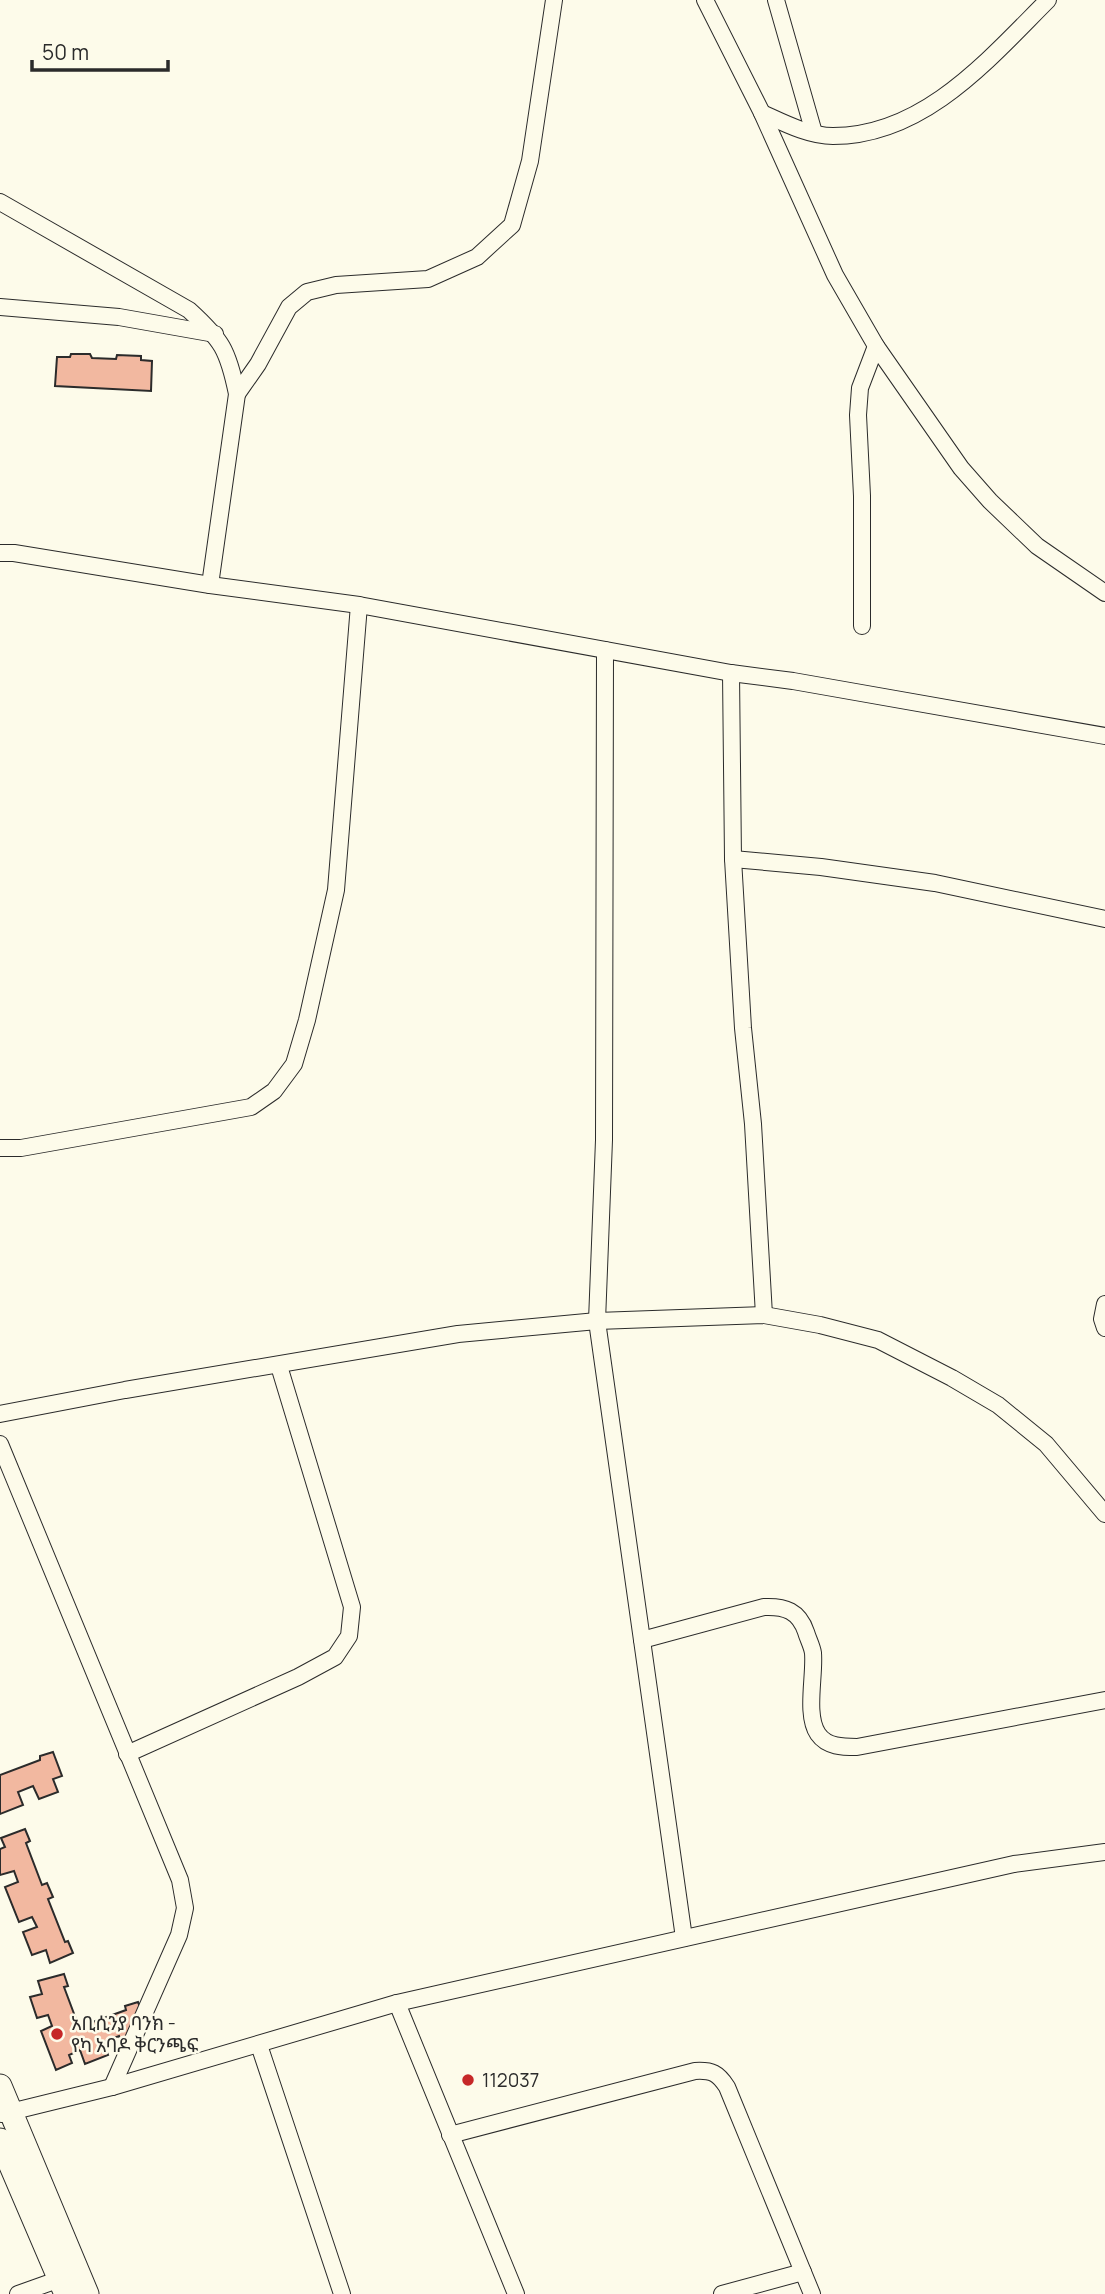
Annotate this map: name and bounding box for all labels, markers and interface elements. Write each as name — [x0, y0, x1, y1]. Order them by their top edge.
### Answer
scale bar — [32, 28, 168, 72]
text: 50 m — [42, 38, 89, 66]
place label: አቢሲንያ ባንክ - የካ አባዶ ቅርንጫፍ — [71, 2010, 198, 2058]
marker: አቢሲንያ ባንክ - የካ አባዶ ቅርንጫፍ — [49, 2026, 65, 2042]
place label: 112037 — [482, 2067, 539, 2093]
marker: 112037 — [460, 2072, 476, 2088]

